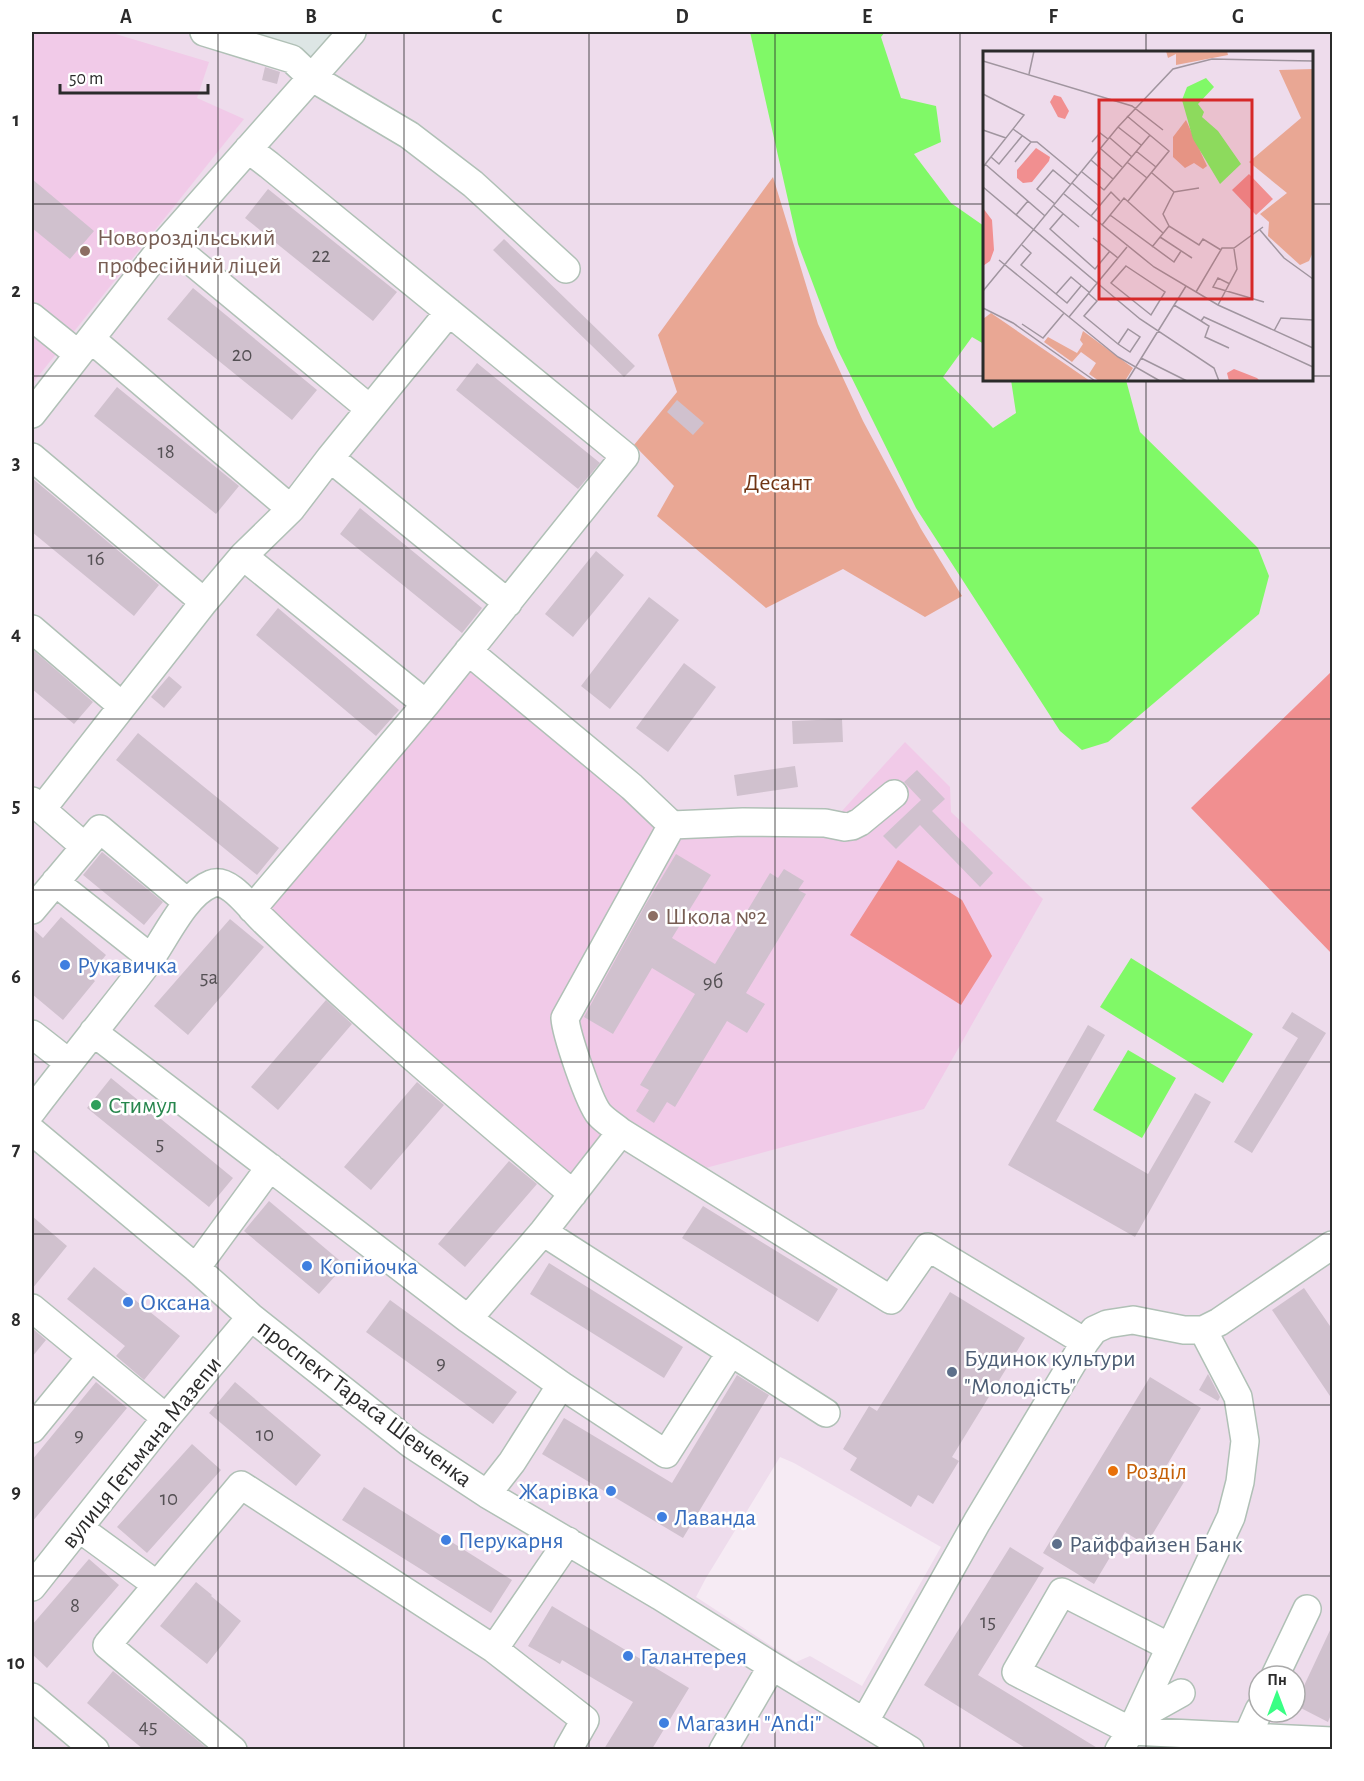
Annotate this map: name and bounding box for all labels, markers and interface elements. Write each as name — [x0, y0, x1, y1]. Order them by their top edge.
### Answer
text: A — [120, 7, 132, 27]
text: B — [305, 7, 317, 27]
text: C — [492, 7, 503, 27]
text: D — [675, 7, 689, 27]
text: E — [862, 7, 872, 27]
text: F — [1048, 7, 1058, 27]
text: G — [1232, 7, 1244, 27]
inset map — [983, 51, 1313, 381]
scale bar — [60, 57, 208, 95]
text: 50 m — [69, 70, 103, 88]
text: 1 — [12, 110, 20, 130]
place label: Новороздільський професійний ліцей — [97, 226, 281, 278]
marker: Новороздільський професійний ліцей — [78, 244, 92, 258]
house number: 22 — [311, 245, 331, 266]
text: 2 — [11, 281, 21, 301]
house number: 20 — [232, 344, 252, 365]
house number: 18 — [157, 441, 175, 462]
text: 3 — [12, 453, 20, 473]
park label: Десант — [744, 471, 812, 495]
house number: 16 — [87, 548, 105, 569]
text: 4 — [11, 624, 21, 644]
text: 5 — [12, 796, 20, 816]
place label: Школа №2 — [665, 905, 767, 929]
marker: Школа №2 — [646, 909, 660, 923]
place label: Рукавичка — [77, 954, 177, 978]
marker: Рукавичка — [58, 958, 72, 972]
text: 6 — [11, 967, 21, 987]
house number: 5а — [200, 967, 219, 988]
house number: 9б — [703, 971, 723, 992]
place label: Стимул — [108, 1094, 178, 1118]
marker: Стимул — [89, 1098, 103, 1112]
house number: 5 — [156, 1133, 164, 1154]
text: 7 — [12, 1139, 21, 1159]
place label: Копійочка — [319, 1255, 418, 1279]
marker: Копійочка — [300, 1259, 314, 1273]
place label: Оксана — [140, 1291, 211, 1315]
marker: Оксана — [121, 1295, 135, 1309]
text: 8 — [11, 1310, 21, 1330]
street label: проспект Тараса Шевченка — [253, 1316, 476, 1492]
place label: Будинок культури "Молодість" — [964, 1347, 1136, 1399]
street label: вулиця Гетьмана Мазепи — [57, 1352, 226, 1553]
house number: 9 — [436, 1352, 446, 1373]
marker: Будинок культури "Молодість" — [945, 1365, 959, 1379]
house number: 9 — [74, 1424, 84, 1445]
house number: 10 — [256, 1424, 274, 1445]
place label: Розділ — [1125, 1460, 1187, 1484]
marker: Розділ — [1106, 1464, 1120, 1478]
place label: Жарівка — [519, 1480, 599, 1504]
text: 9 — [11, 1482, 21, 1502]
marker: Жарівка — [604, 1484, 618, 1498]
house number: 10 — [160, 1488, 178, 1509]
place label: Лаванда — [674, 1506, 756, 1530]
marker: Лаванда — [655, 1510, 669, 1524]
place label: Перукарня — [458, 1529, 564, 1553]
marker: Перукарня — [439, 1533, 453, 1547]
place label: Райффайзен Банк — [1069, 1533, 1243, 1557]
marker: Райффайзен Банк — [1050, 1537, 1064, 1551]
house number: 8 — [70, 1595, 80, 1616]
house number: 15 — [980, 1611, 996, 1632]
place label: Галантерея — [640, 1645, 747, 1669]
marker: Галантерея — [621, 1649, 635, 1663]
text: 10 — [7, 1653, 25, 1673]
north arrow — [1247, 1664, 1307, 1724]
text: Пн — [1267, 1672, 1287, 1688]
place label: Магазин "Andi" — [676, 1712, 822, 1736]
house number: 45 — [139, 1716, 157, 1737]
marker: Магазин "Andi" — [657, 1716, 671, 1730]

